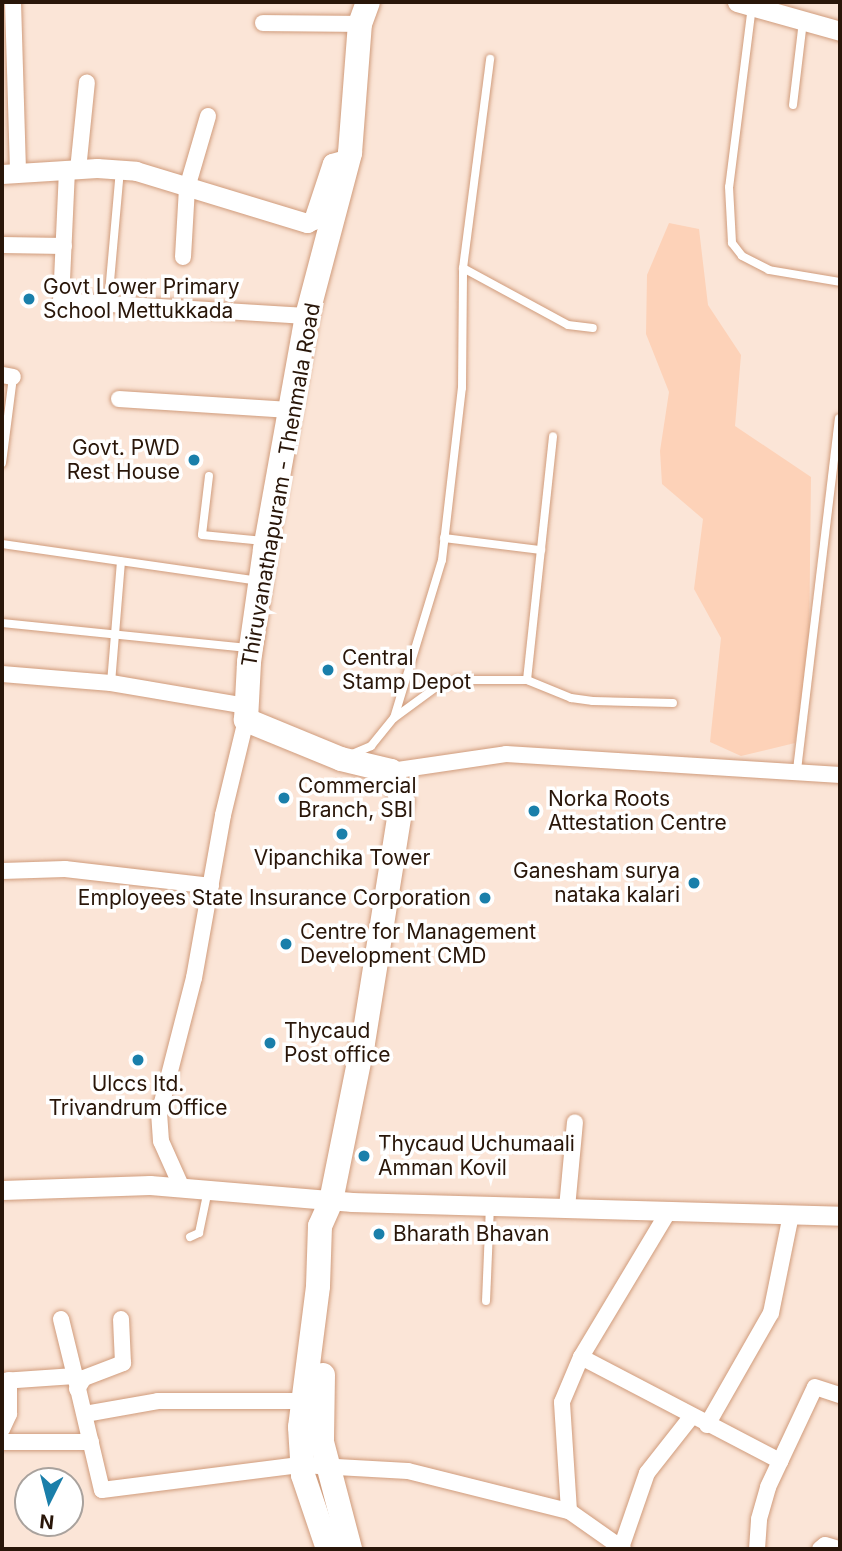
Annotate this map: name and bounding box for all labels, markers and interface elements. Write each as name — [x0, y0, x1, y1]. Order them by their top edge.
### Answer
place label: Govt Lower Primary School Mettukkada — [43, 274, 240, 324]
marker: Govt Lower Primary School Mettukkada — [21, 291, 37, 307]
street label: Thiruvanathapuram - Thenmala Road — [237, 301, 325, 669]
place label: Govt. PWD Rest House — [67, 435, 180, 485]
marker: Govt. PWD Rest House — [186, 452, 202, 468]
place label: Central Stamp Depot — [342, 645, 471, 695]
marker: Central Stamp Depot — [320, 662, 336, 678]
place label: Commercial Branch, SBI — [298, 773, 416, 823]
place label: Norka Roots Attestation Centre — [548, 786, 727, 836]
marker: Commercial Branch, SBI — [276, 790, 292, 806]
marker: Norka Roots Attestation Centre — [526, 803, 542, 819]
marker: Vipanchika Tower — [334, 826, 350, 842]
place label: Vipanchika Tower — [254, 845, 430, 871]
place label: Ganesham surya nataka kalari — [513, 858, 680, 908]
marker: Ganesham surya nataka kalari — [686, 875, 702, 891]
place label: Employees State Insurance Corporation — [78, 885, 471, 911]
marker: Employees State Insurance Corporation — [477, 890, 493, 906]
place label: Centre for Management Development CMD — [300, 919, 536, 969]
marker: Centre for Management Development CMD — [278, 936, 294, 952]
place label: Thycaud Post office — [284, 1018, 390, 1068]
marker: Thycaud Post office — [262, 1035, 278, 1051]
marker: Ulccs ltd. Trivandrum Office — [130, 1052, 146, 1068]
place label: Ulccs ltd. Trivandrum Office — [48, 1071, 228, 1121]
place label: Thycaud Uchumaali Amman Kovil — [378, 1131, 575, 1181]
marker: Thycaud Uchumaali Amman Kovil — [356, 1148, 372, 1164]
place label: Bharath Bhavan — [393, 1221, 549, 1247]
marker: Bharath Bhavan — [371, 1226, 387, 1242]
north arrow — [14, 1467, 84, 1537]
text: N — [39, 1509, 55, 1534]

